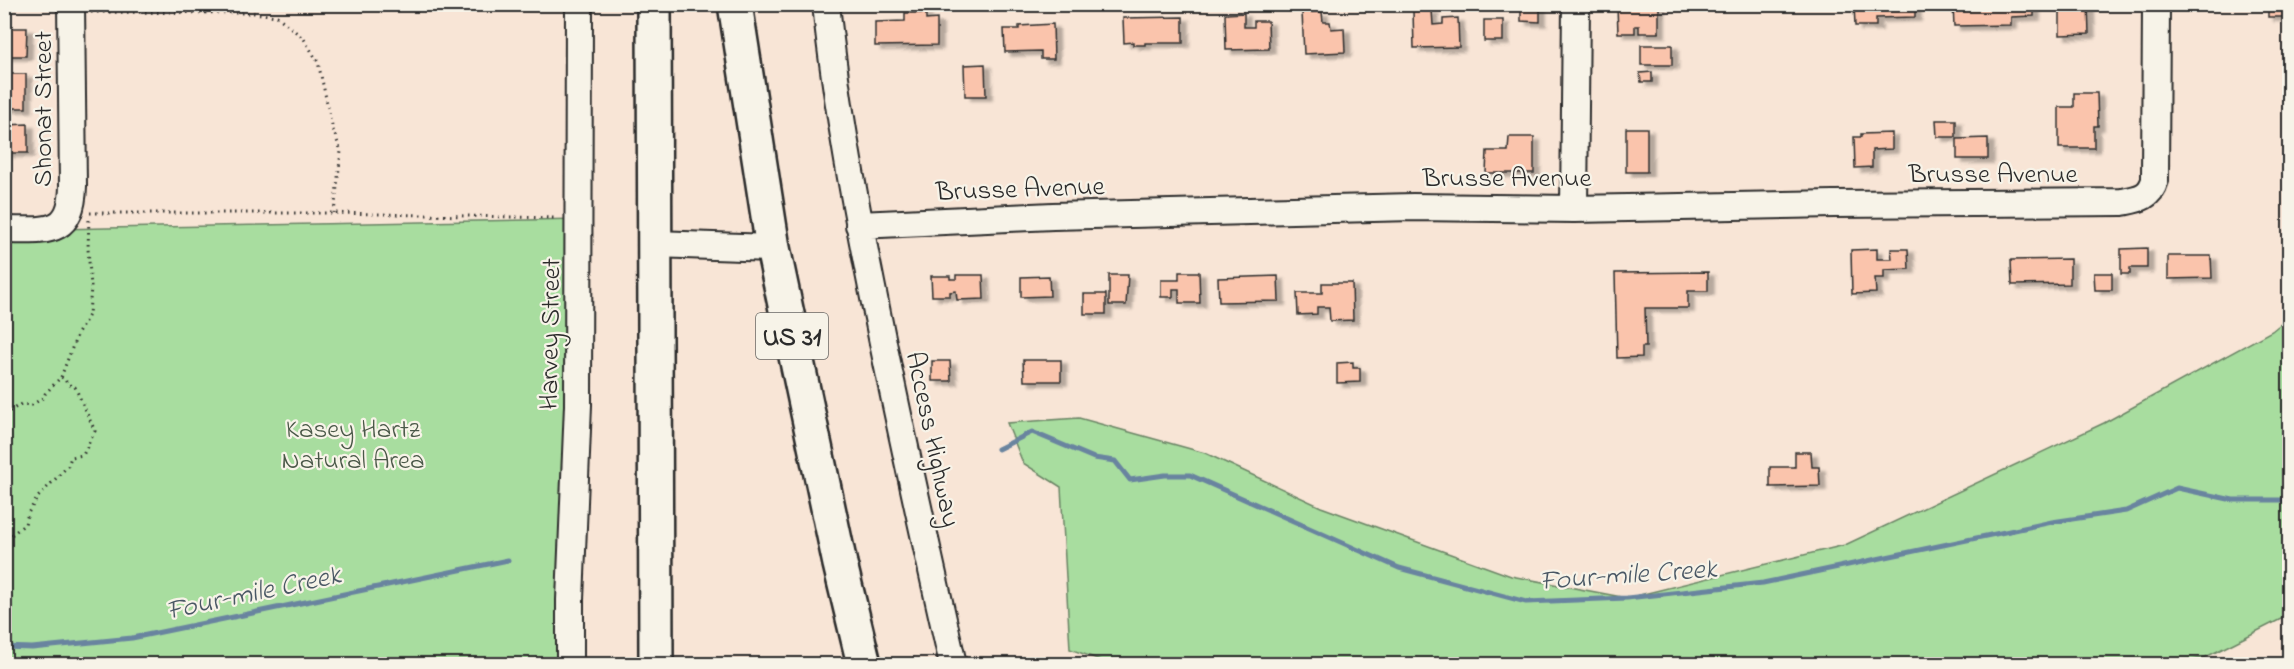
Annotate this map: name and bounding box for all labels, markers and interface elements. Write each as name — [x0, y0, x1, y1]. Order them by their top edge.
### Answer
street label: Shonat Street — [25, 31, 64, 187]
street label: Brusse Avenue — [1908, 156, 2078, 195]
street label: Brusse Avenue — [1422, 160, 1592, 199]
street label: Brusse Avenue — [934, 168, 1106, 213]
street label: Harvey Street — [531, 258, 572, 410]
road number: US 31 — [756, 313, 828, 359]
street label: Access Highway — [894, 348, 969, 531]
park label: Kasey Hartz Natural Area — [281, 411, 425, 481]
water label: Four-mile Creek — [1538, 550, 1720, 603]
water label: Four-mile Creek — [163, 556, 347, 633]

